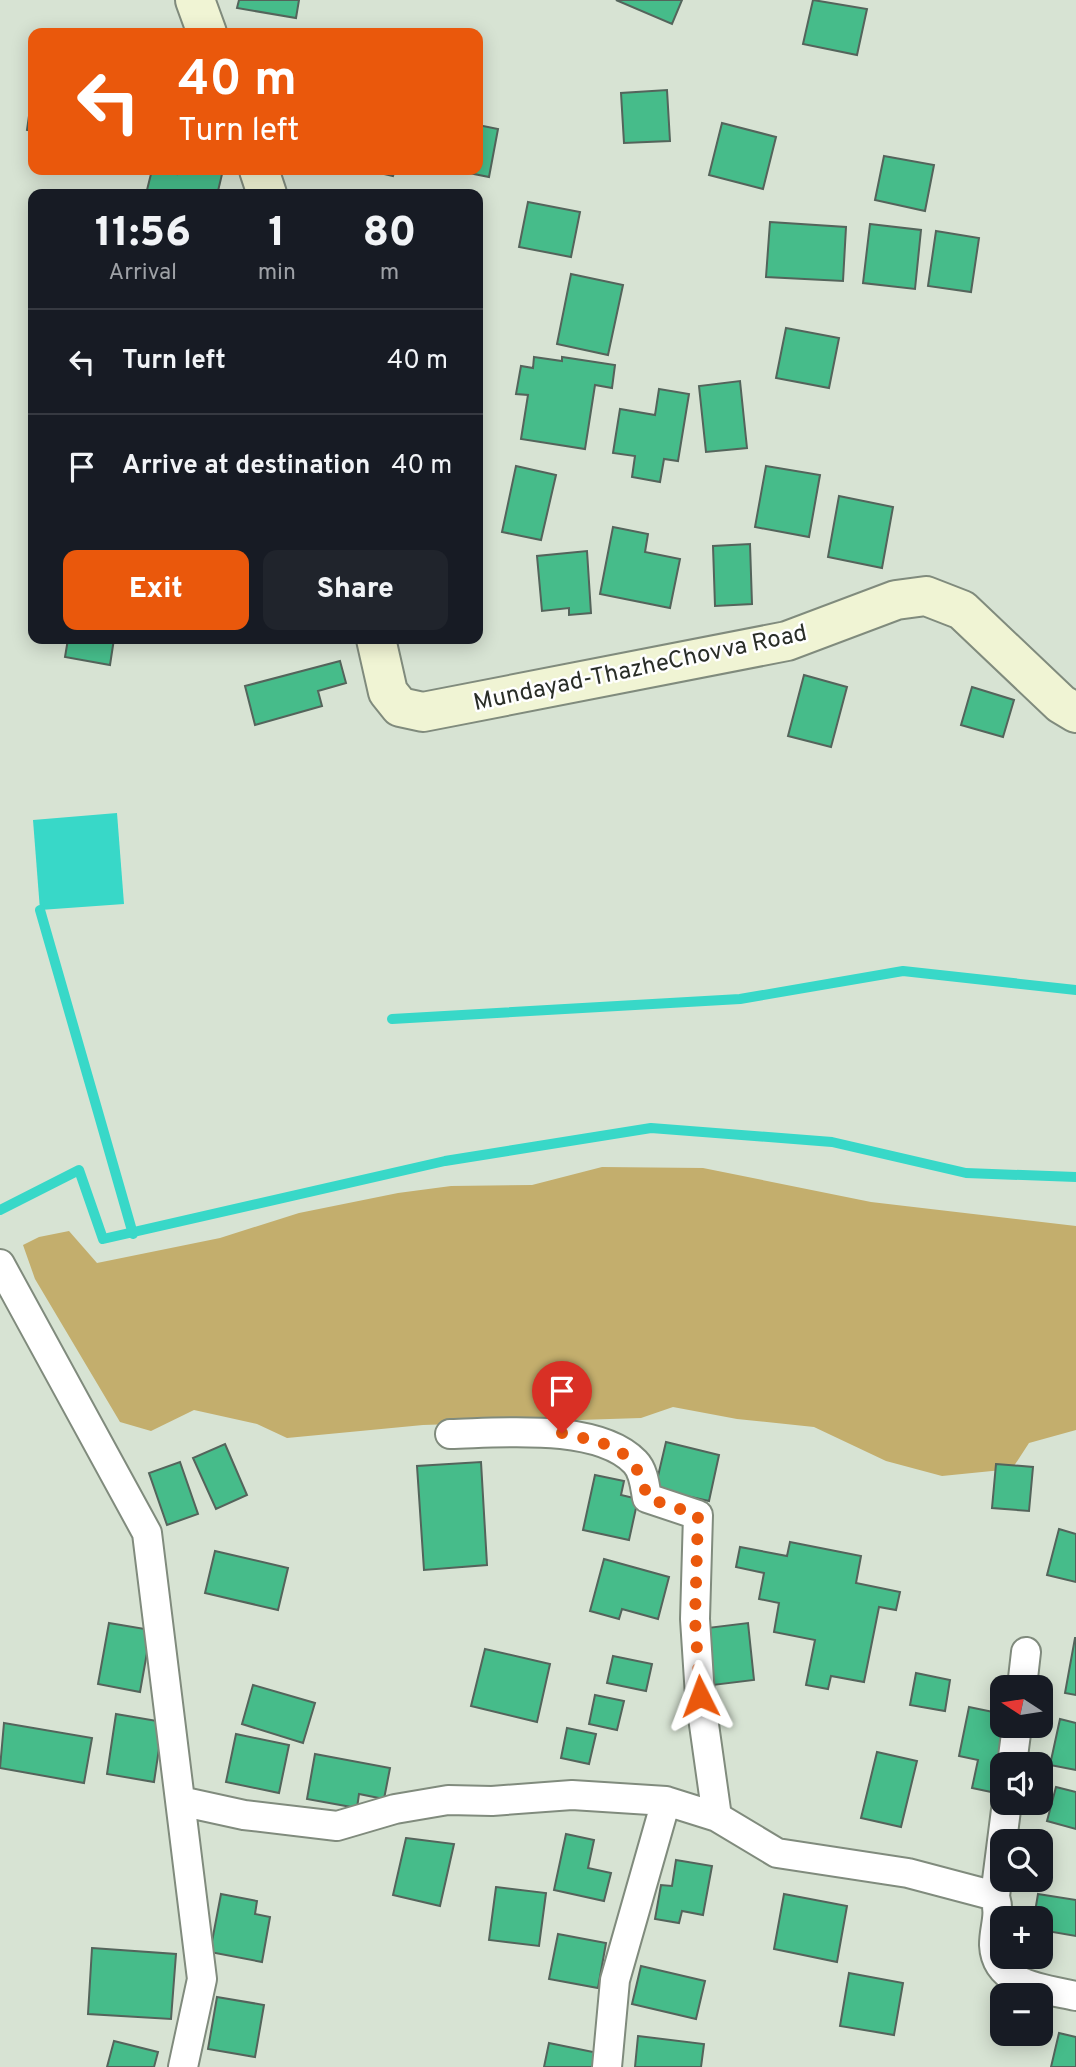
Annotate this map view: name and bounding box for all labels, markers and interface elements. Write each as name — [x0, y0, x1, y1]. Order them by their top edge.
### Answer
text: 40 m — [178, 51, 297, 113]
icon: left — [63, 56, 154, 147]
text: Turn left — [178, 112, 299, 152]
text: 11:56 — [95, 208, 191, 261]
text: 1 — [268, 208, 285, 261]
text: 80 — [363, 208, 416, 261]
text: Arrival — [109, 259, 177, 288]
text: min — [258, 259, 296, 288]
text: m — [380, 259, 399, 288]
icon: left — [63, 343, 101, 381]
text: Turn left — [122, 345, 226, 378]
text: 40 m — [387, 345, 448, 378]
icon: arrive — [63, 448, 101, 486]
text: Arrive at destination — [122, 450, 370, 483]
text: 40 m — [391, 450, 452, 483]
button: Exit — [63, 550, 249, 630]
button: Share — [263, 550, 448, 630]
street label: Mundayad-ThazheChovva Road — [471, 619, 810, 719]
pin — [532, 1361, 592, 1433]
icon: arrive — [543, 1372, 581, 1410]
position arrow — [663, 1659, 737, 1733]
north arrow — [990, 1675, 1054, 1738]
map controls — [990, 1675, 1053, 2046]
button: sound — [990, 1752, 1053, 1815]
button: search — [990, 1829, 1053, 1892]
button: + — [990, 1906, 1053, 1969]
button: − — [990, 1983, 1053, 2046]

